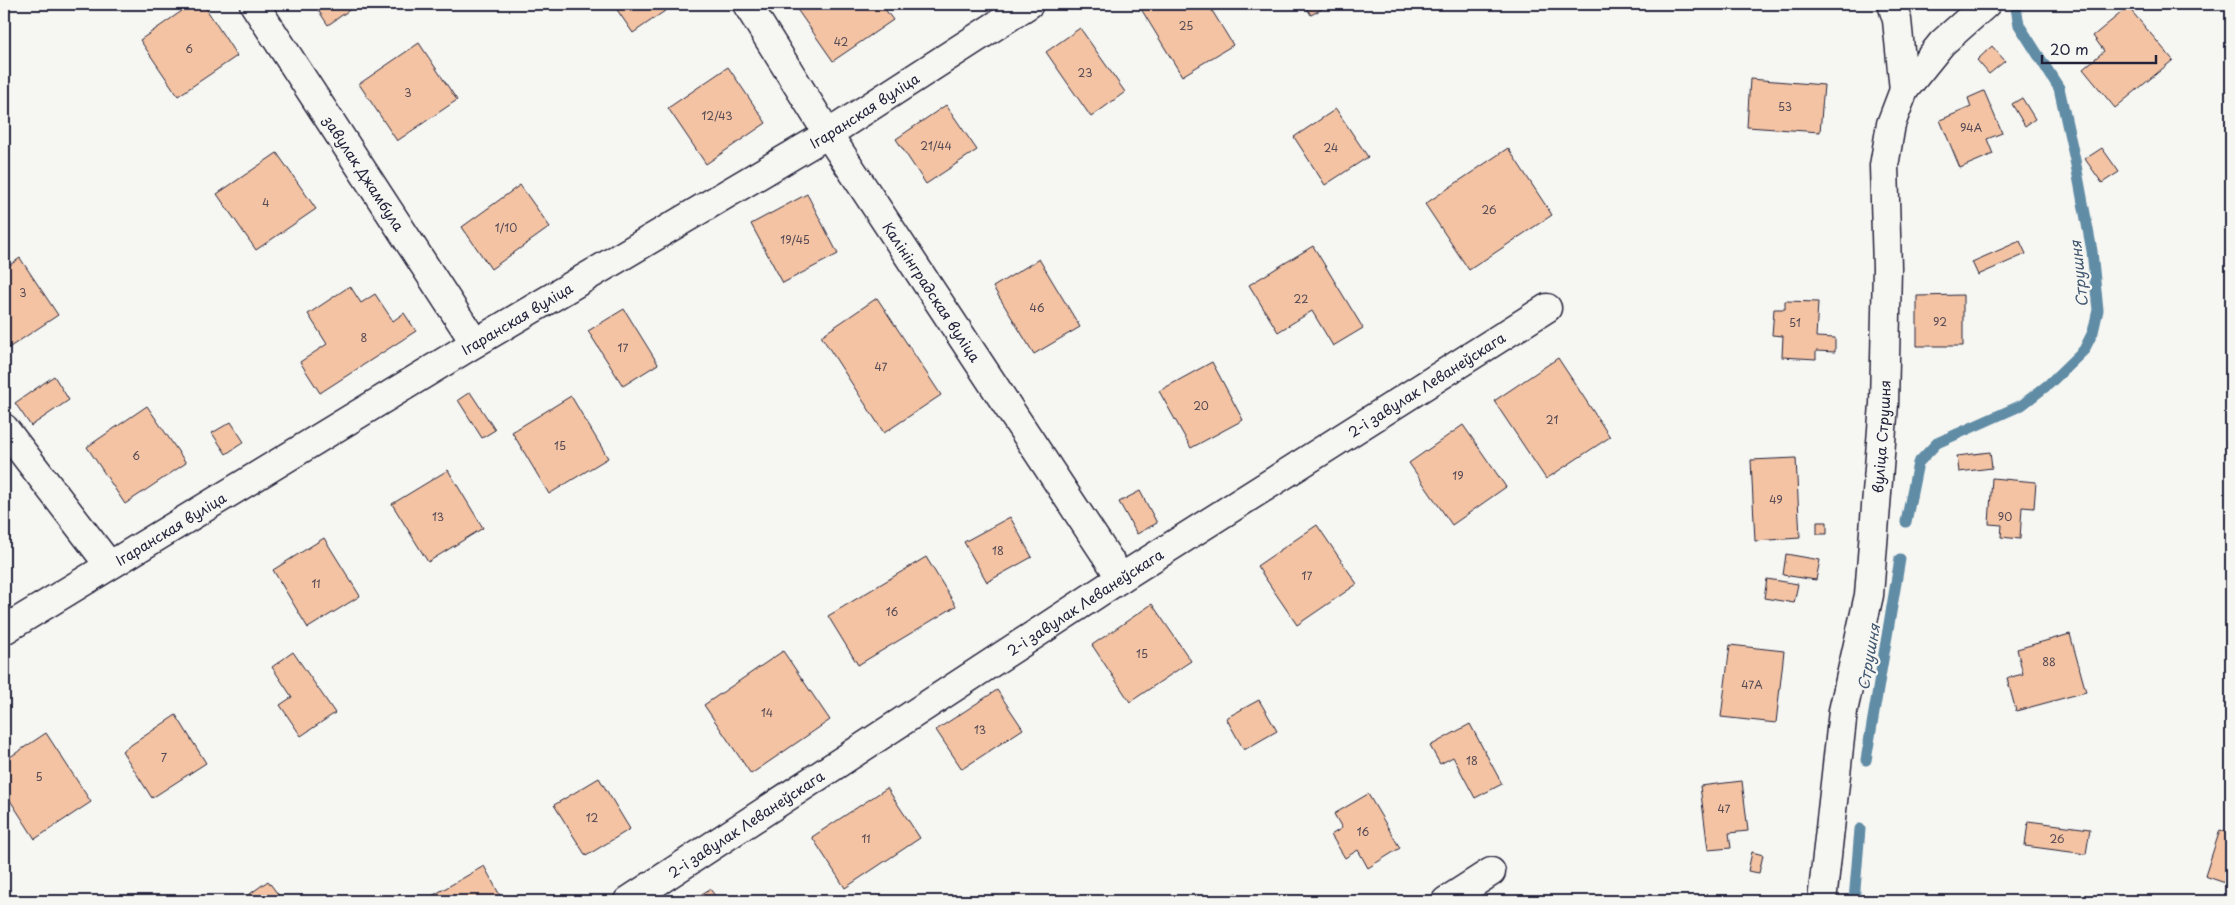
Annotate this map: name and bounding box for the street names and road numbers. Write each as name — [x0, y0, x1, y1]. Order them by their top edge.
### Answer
street label: Ігаранская вуліца — [805, 67, 923, 153]
street label: завулак Джамбула — [318, 110, 410, 235]
street label: Калінінградская вуліца — [878, 217, 986, 366]
street label: Ігаранская вуліца — [457, 277, 577, 360]
street label: 2-і завулак Леванеўскага — [1344, 327, 1509, 442]
street label: вуліца Струшня — [1867, 380, 1895, 494]
street label: Ігаранская вуліца — [111, 486, 230, 570]
street label: 2-і завулак Леванеўскага — [1003, 543, 1167, 661]
street label: 2-і завулак Леванеўскага — [664, 765, 828, 883]

